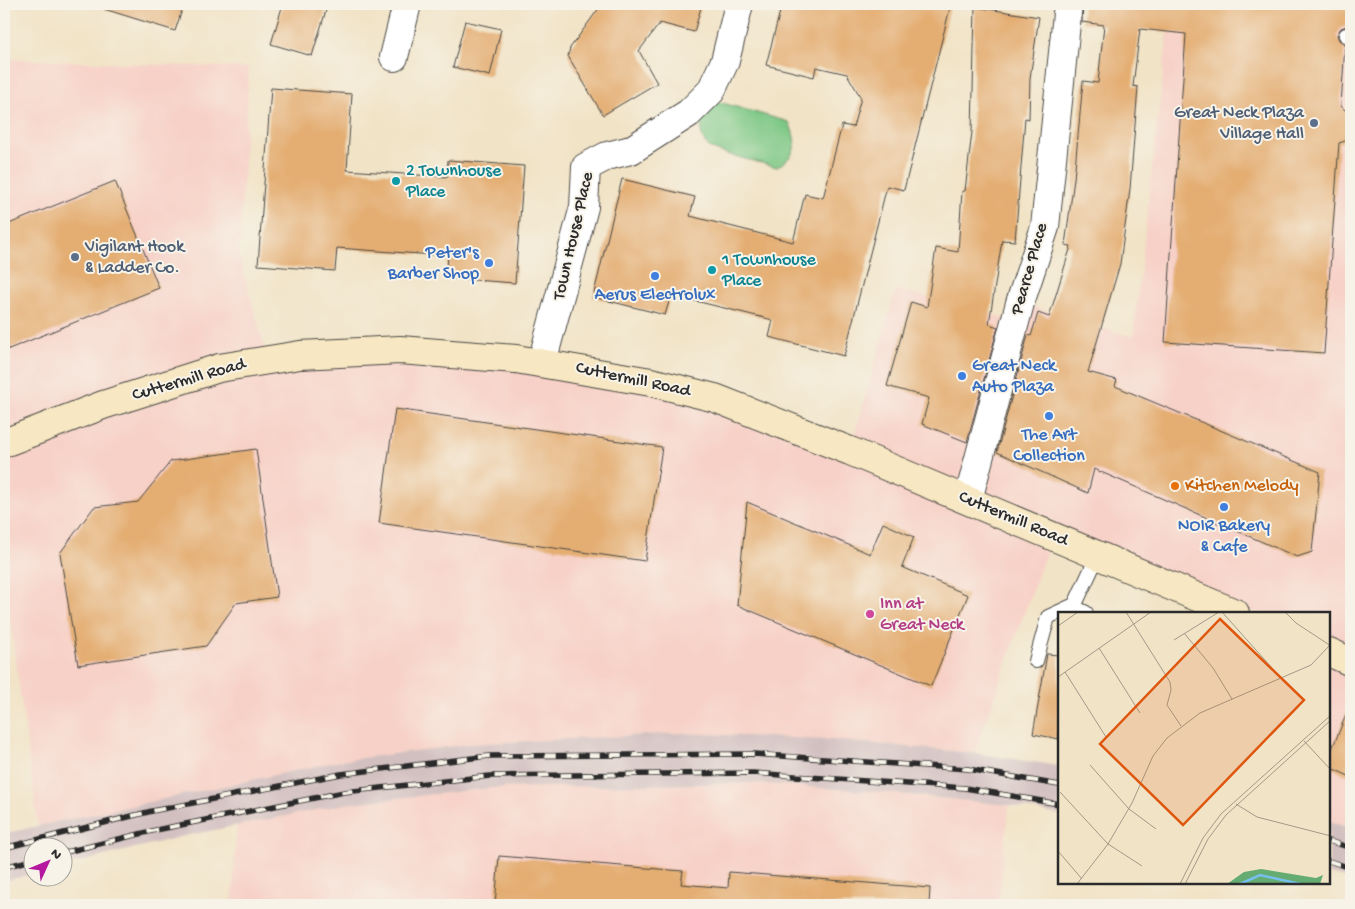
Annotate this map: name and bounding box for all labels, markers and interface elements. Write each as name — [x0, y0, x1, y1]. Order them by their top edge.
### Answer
place label: Great Neck Plaza Village Hall — [1174, 103, 1305, 145]
marker: Great Neck Plaza Village Hall — [1308, 117, 1320, 129]
place label: 2 Townhouse Place — [405, 161, 502, 203]
street label: Town House Place — [549, 169, 599, 303]
marker: 2 Townhouse Place — [390, 175, 402, 187]
street label: Pearce Place — [1007, 220, 1053, 318]
place label: Vigilant Hook & Ladder Co. — [84, 237, 186, 279]
place label: Peter's Barber Shop — [387, 243, 480, 285]
place label: 1 Townhouse Place — [721, 250, 816, 292]
marker: Vigilant Hook & Ladder Co. — [69, 251, 81, 263]
marker: Peter's Barber Shop — [483, 257, 495, 269]
marker: 1 Townhouse Place — [706, 264, 718, 276]
marker: Aerus Electrolux — [649, 270, 661, 282]
place label: Aerus Electrolux — [594, 285, 716, 306]
street label: Cuttermill Road — [130, 353, 249, 406]
place label: Great Neck Auto Plaza — [972, 356, 1058, 398]
street label: Cuttermill Road — [574, 358, 694, 403]
marker: Great Neck Auto Plaza — [956, 370, 968, 382]
marker: The Art Collection — [1043, 410, 1055, 422]
place label: The Art Collection — [1013, 425, 1085, 467]
place label: Kitchen Melody — [1185, 476, 1299, 497]
marker: Kitchen Melody — [1169, 480, 1181, 492]
street label: Cuttermill Road — [955, 487, 1072, 552]
marker: NOIR Bakery & Cafe — [1218, 501, 1230, 513]
place label: NOIR Bakery & Cafe — [1178, 516, 1270, 558]
place label: Inn at Great Neck — [880, 594, 966, 636]
marker: Inn at Great Neck — [864, 608, 876, 620]
inset map — [1058, 612, 1330, 884]
north arrow — [22, 836, 72, 886]
text: N — [46, 846, 65, 864]

